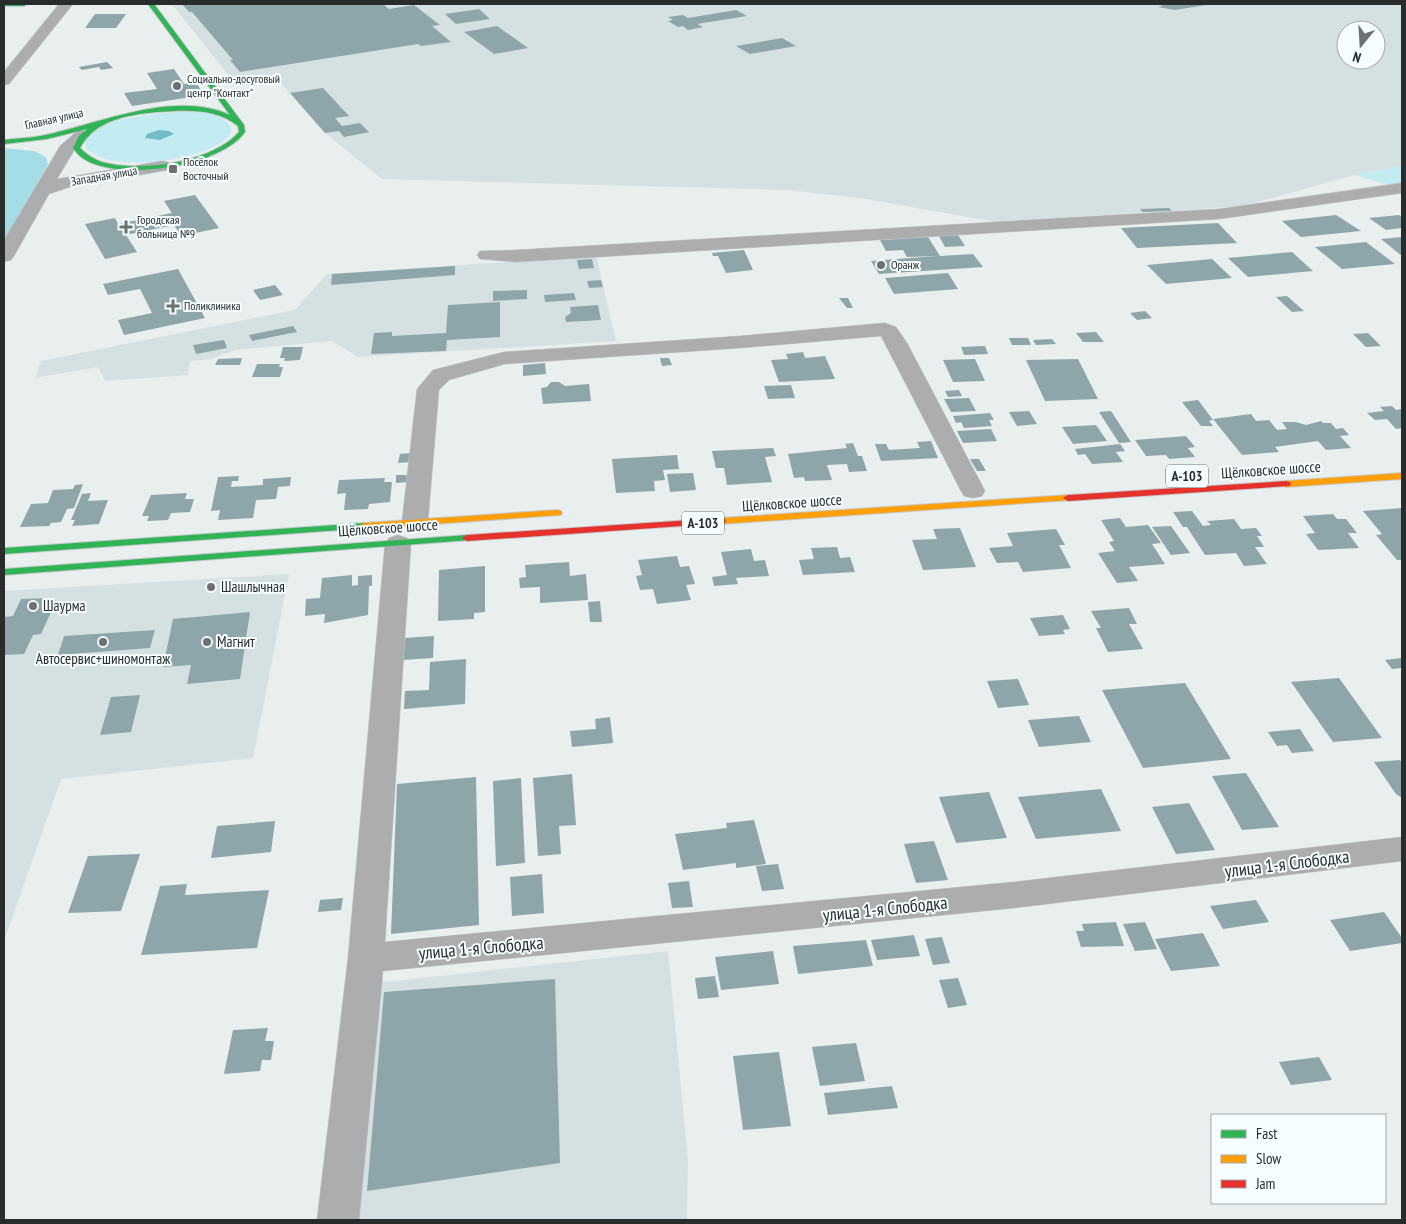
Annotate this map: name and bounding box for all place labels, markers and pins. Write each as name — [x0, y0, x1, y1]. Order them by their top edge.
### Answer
place label: Социально-досуговый центр "Контакт" — [187, 71, 280, 100]
marker: Социально-досуговый центр "Контакт" — [171, 80, 183, 92]
place label: Посёлок Восточный — [183, 154, 229, 183]
marker: Посёлок Восточный — [167, 163, 179, 175]
place label: Городская больница №9 — [137, 212, 195, 241]
marker: Городская больница №9 — [119, 220, 133, 234]
place label: Оранж — [891, 257, 920, 272]
marker: Оранж — [875, 259, 887, 271]
place label: Поликлиника — [184, 298, 241, 313]
marker: Поликлиника — [166, 299, 180, 313]
place label: Шашлычная — [221, 577, 285, 596]
marker: Шашлычная — [205, 581, 217, 593]
place label: Шаурма — [43, 596, 85, 615]
marker: Шаурма — [27, 600, 39, 612]
place label: Магнит — [217, 632, 255, 651]
marker: Автосервис+шиномонтаж — [97, 636, 109, 648]
marker: Магнит — [201, 636, 213, 648]
place label: Автосервис+шиномонтаж — [36, 649, 171, 668]

